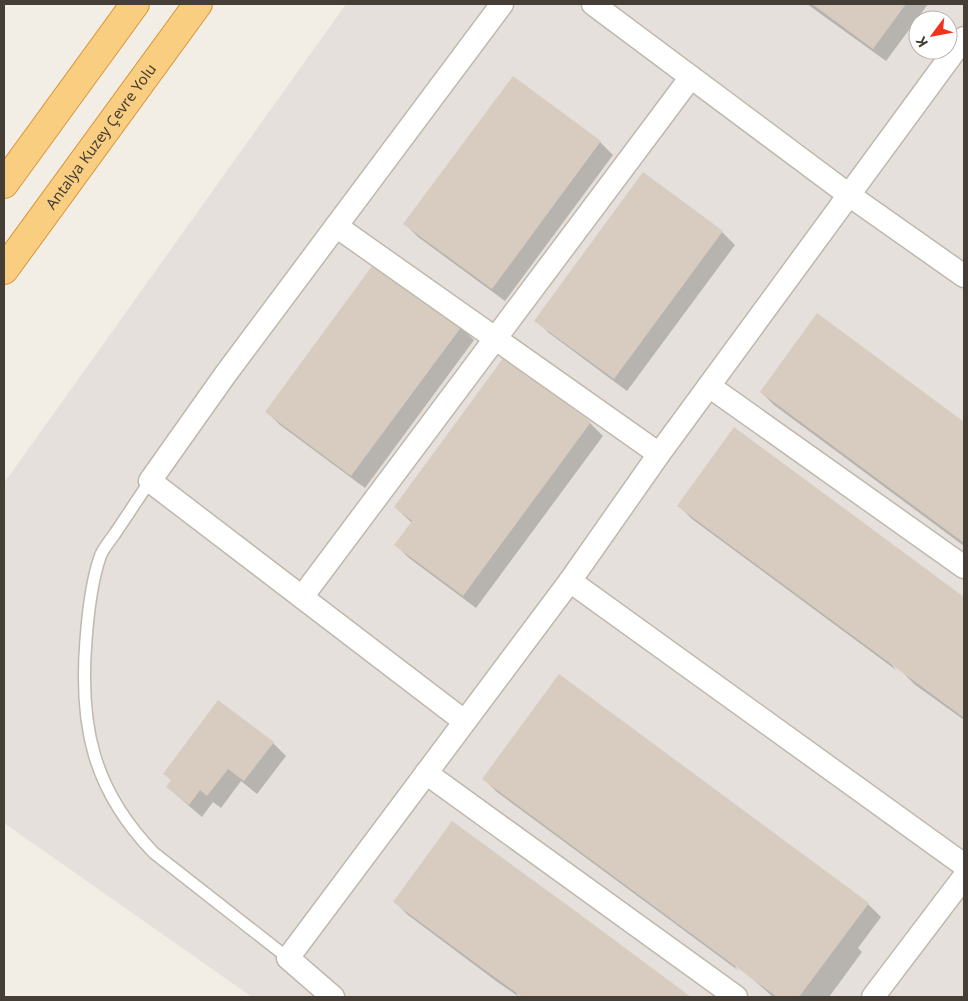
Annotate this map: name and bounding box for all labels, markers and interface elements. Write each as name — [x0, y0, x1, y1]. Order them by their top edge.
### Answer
north arrow — [908, 10, 958, 60]
text: K — [911, 33, 932, 51]
street label: Antalya Kuzey Çevre Yolu — [41, 59, 160, 213]

